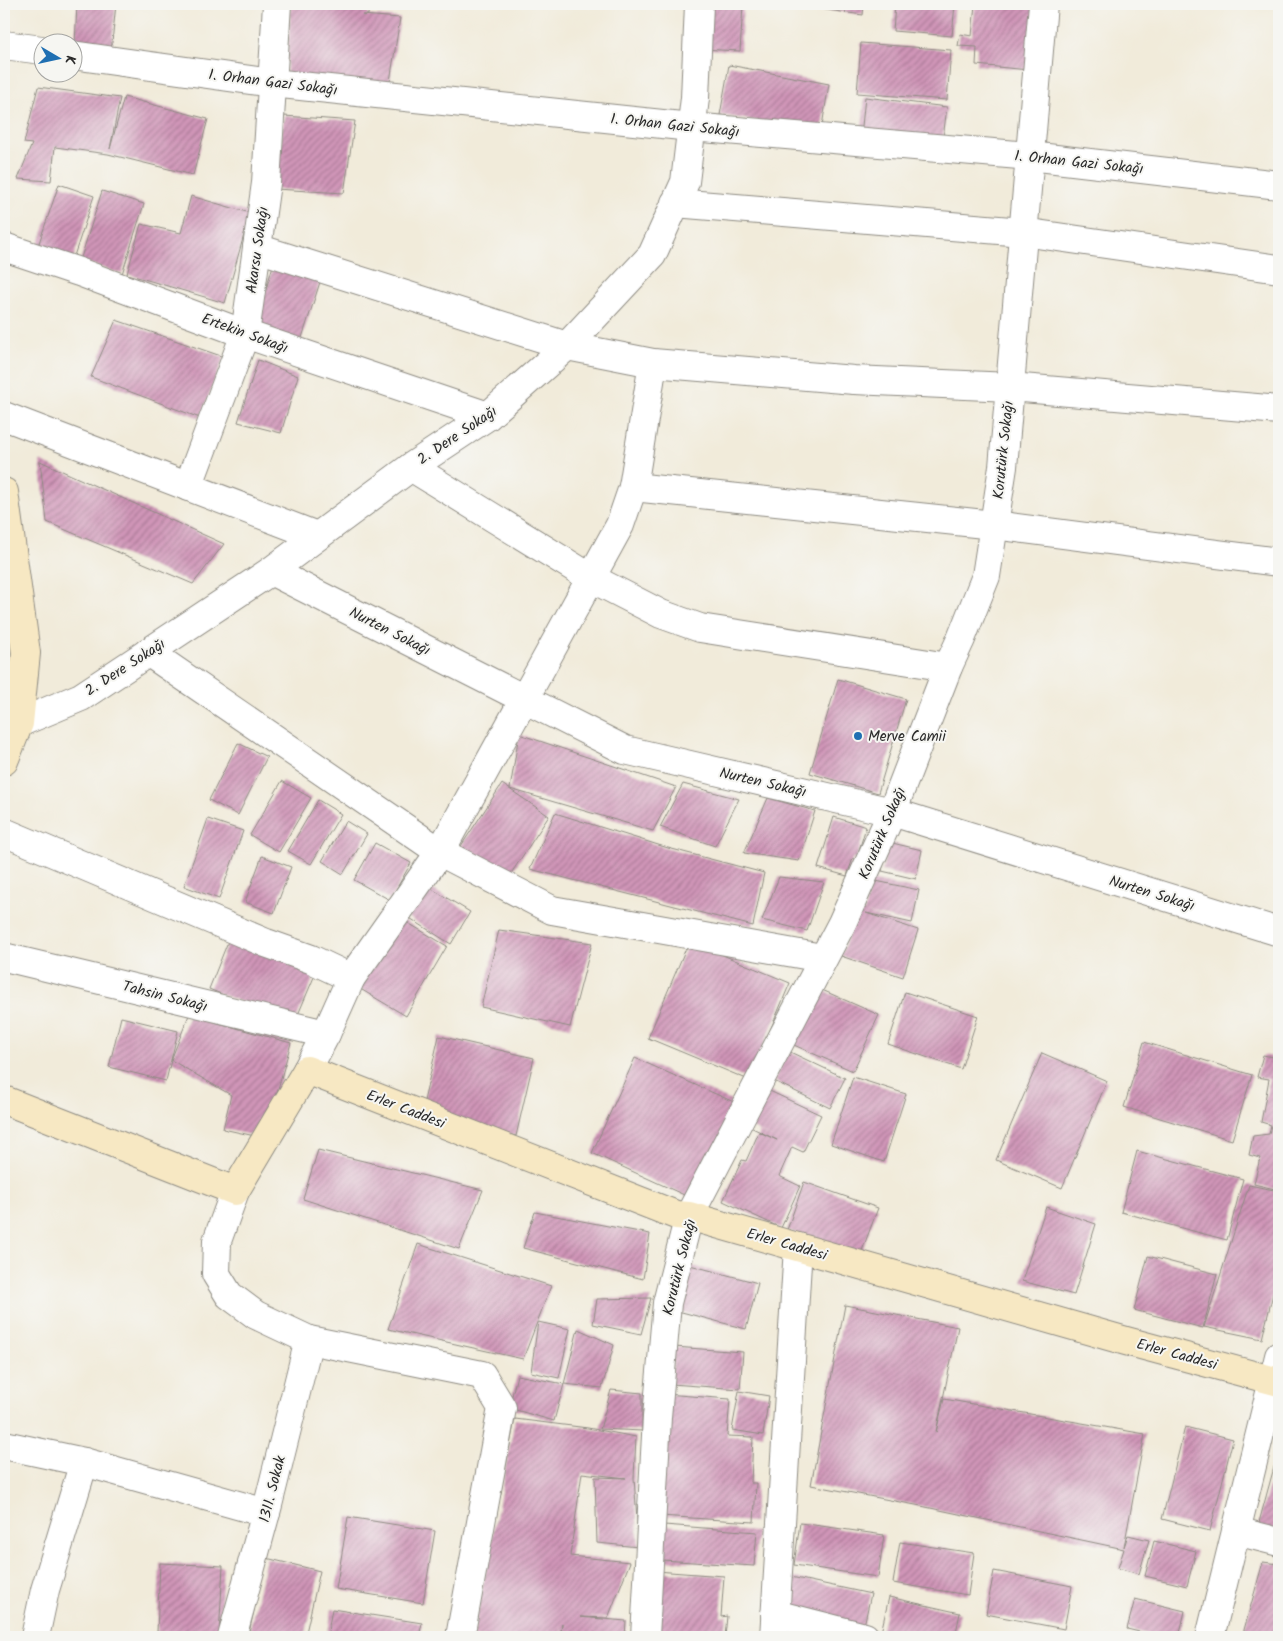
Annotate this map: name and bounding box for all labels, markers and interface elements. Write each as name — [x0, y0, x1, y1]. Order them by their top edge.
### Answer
north arrow — [32, 32, 82, 82]
text: K — [58, 54, 81, 66]
street label: 1. Orhan Gazi Sokağı — [207, 63, 339, 103]
street label: 1. Orhan Gazi Sokağı — [609, 107, 741, 145]
street label: 1. Orhan Gazi Sokağı — [1013, 144, 1145, 182]
street label: Akarsu Sokağı — [240, 205, 276, 295]
street label: Ertekin Sokağı — [198, 307, 291, 361]
street label: 2. Dere Sokağı — [413, 400, 503, 472]
street label: Korutürk Sokağı — [987, 400, 1021, 500]
street label: Nurten Sokağı — [345, 601, 435, 663]
street label: 2. Dere Sokağı — [80, 633, 171, 703]
place label: Merve Camii — [868, 725, 947, 749]
marker: Merve Camii — [852, 730, 864, 742]
street label: Nurten Sokağı — [717, 761, 809, 805]
street label: Korutürk Sokağı — [853, 783, 913, 883]
street label: Nurten Sokağı — [1106, 870, 1198, 918]
street label: Tahsin Sokağı — [120, 975, 210, 1019]
street label: Erler Caddesi — [363, 1084, 450, 1136]
street label: Korutürk Sokağı — [656, 1216, 704, 1318]
street label: Erler Caddesi — [744, 1222, 831, 1268]
street label: Erler Caddesi — [1134, 1333, 1221, 1378]
street label: 1311. Sokak — [253, 1452, 293, 1525]

